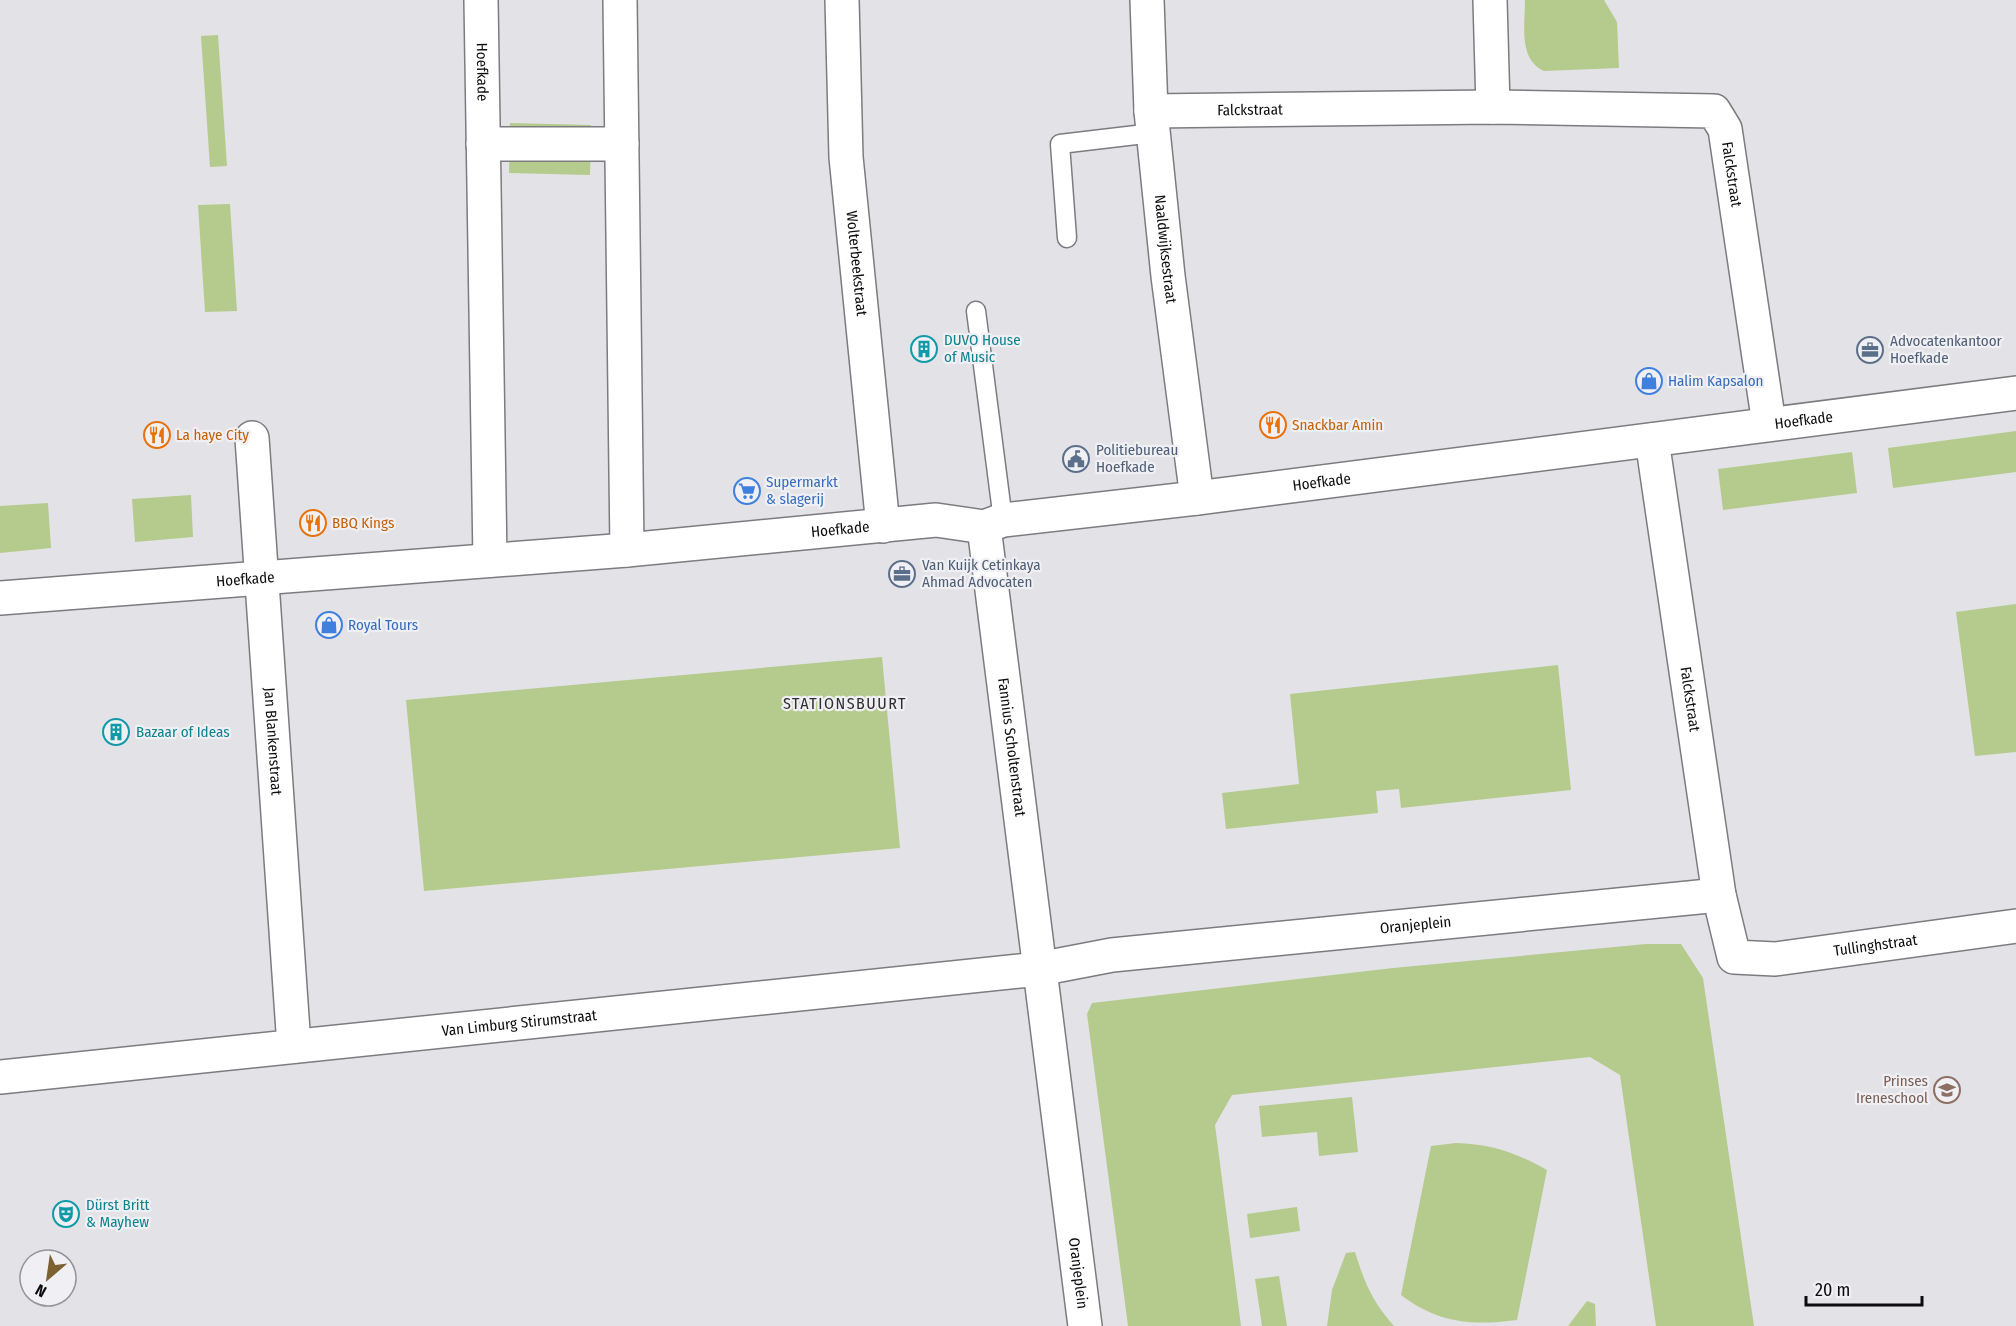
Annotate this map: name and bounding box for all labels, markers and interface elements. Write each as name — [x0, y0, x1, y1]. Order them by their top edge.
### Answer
street label: Hoefkade — [473, 43, 492, 101]
street label: Falckstraat — [1217, 100, 1283, 119]
street label: Falckstraat — [1718, 141, 1746, 208]
street label: Naaldwijksestraat — [1151, 194, 1181, 305]
street label: Wolterbeekstraat — [842, 210, 871, 317]
place label: DUVO House of Music — [944, 331, 1021, 366]
place label: Advocatenkantoor Hoefkade — [1890, 332, 2003, 367]
building icon: DUVO House of Music — [909, 334, 939, 364]
office icon: Advocatenkantoor Hoefkade — [1855, 335, 1885, 365]
shop icon: Halim Kapsalon — [1634, 366, 1664, 396]
place label: Halim Kapsalon — [1668, 372, 1763, 390]
street label: Hoefkade — [1774, 408, 1834, 433]
restaurant icon: Snackbar Amin — [1258, 410, 1288, 440]
place label: Snackbar Amin — [1292, 416, 1383, 434]
restaurant icon: La haye City — [142, 420, 172, 450]
place label: La haye City — [176, 426, 249, 444]
place label: Politiebureau Hoefkade — [1096, 441, 1178, 476]
public building icon: Politiebureau Hoefkade — [1061, 444, 1091, 474]
street label: Hoefkade — [1291, 469, 1352, 495]
place label: Supermarkt & slagerij — [766, 473, 838, 508]
supermarket icon: Supermarkt & slagerij — [732, 476, 762, 506]
restaurant icon: BBQ Kings — [298, 508, 328, 538]
place label: BBQ Kings — [332, 514, 394, 532]
street label: Hoefkade — [810, 518, 870, 541]
place label: Van Kuijk Cetinkaya Ahmad Advocaten — [922, 556, 1041, 591]
office icon: Van Kuijk Cetinkaya Ahmad Advocaten — [887, 559, 917, 589]
street label: Hoefkade — [215, 568, 275, 590]
shop icon: Royal Tours — [314, 610, 344, 640]
place label: Royal Tours — [348, 616, 418, 634]
street label: Falckstraat — [1676, 665, 1704, 733]
street label: Fannius Scholtenstraat — [994, 677, 1030, 818]
street label: Jan Blankenstraat — [260, 687, 286, 796]
district label: STATIONSBUURT — [783, 694, 907, 713]
building icon: Bazaar of Ideas — [101, 717, 131, 747]
place label: Bazaar of Ideas — [136, 723, 230, 741]
street label: Oranjeplein — [1379, 913, 1452, 937]
street label: Tullinghstraat — [1832, 931, 1918, 960]
street label: Van Limburg Stirumstraat — [441, 1006, 598, 1040]
place label: Prinses Ireneschool — [1856, 1072, 1928, 1107]
school or university icon: Prinses Ireneschool — [1932, 1075, 1962, 1105]
place label: Dürst Britt & Mayhew — [86, 1196, 150, 1231]
theatre icon: Dürst Britt & Mayhew — [51, 1199, 81, 1229]
street label: Oranjeplein — [1065, 1236, 1092, 1310]
north arrow — [18, 1248, 78, 1308]
scale bar — [1806, 1269, 1922, 1307]
text: 20 m — [1815, 1279, 1850, 1301]
text: N — [32, 1280, 50, 1301]

